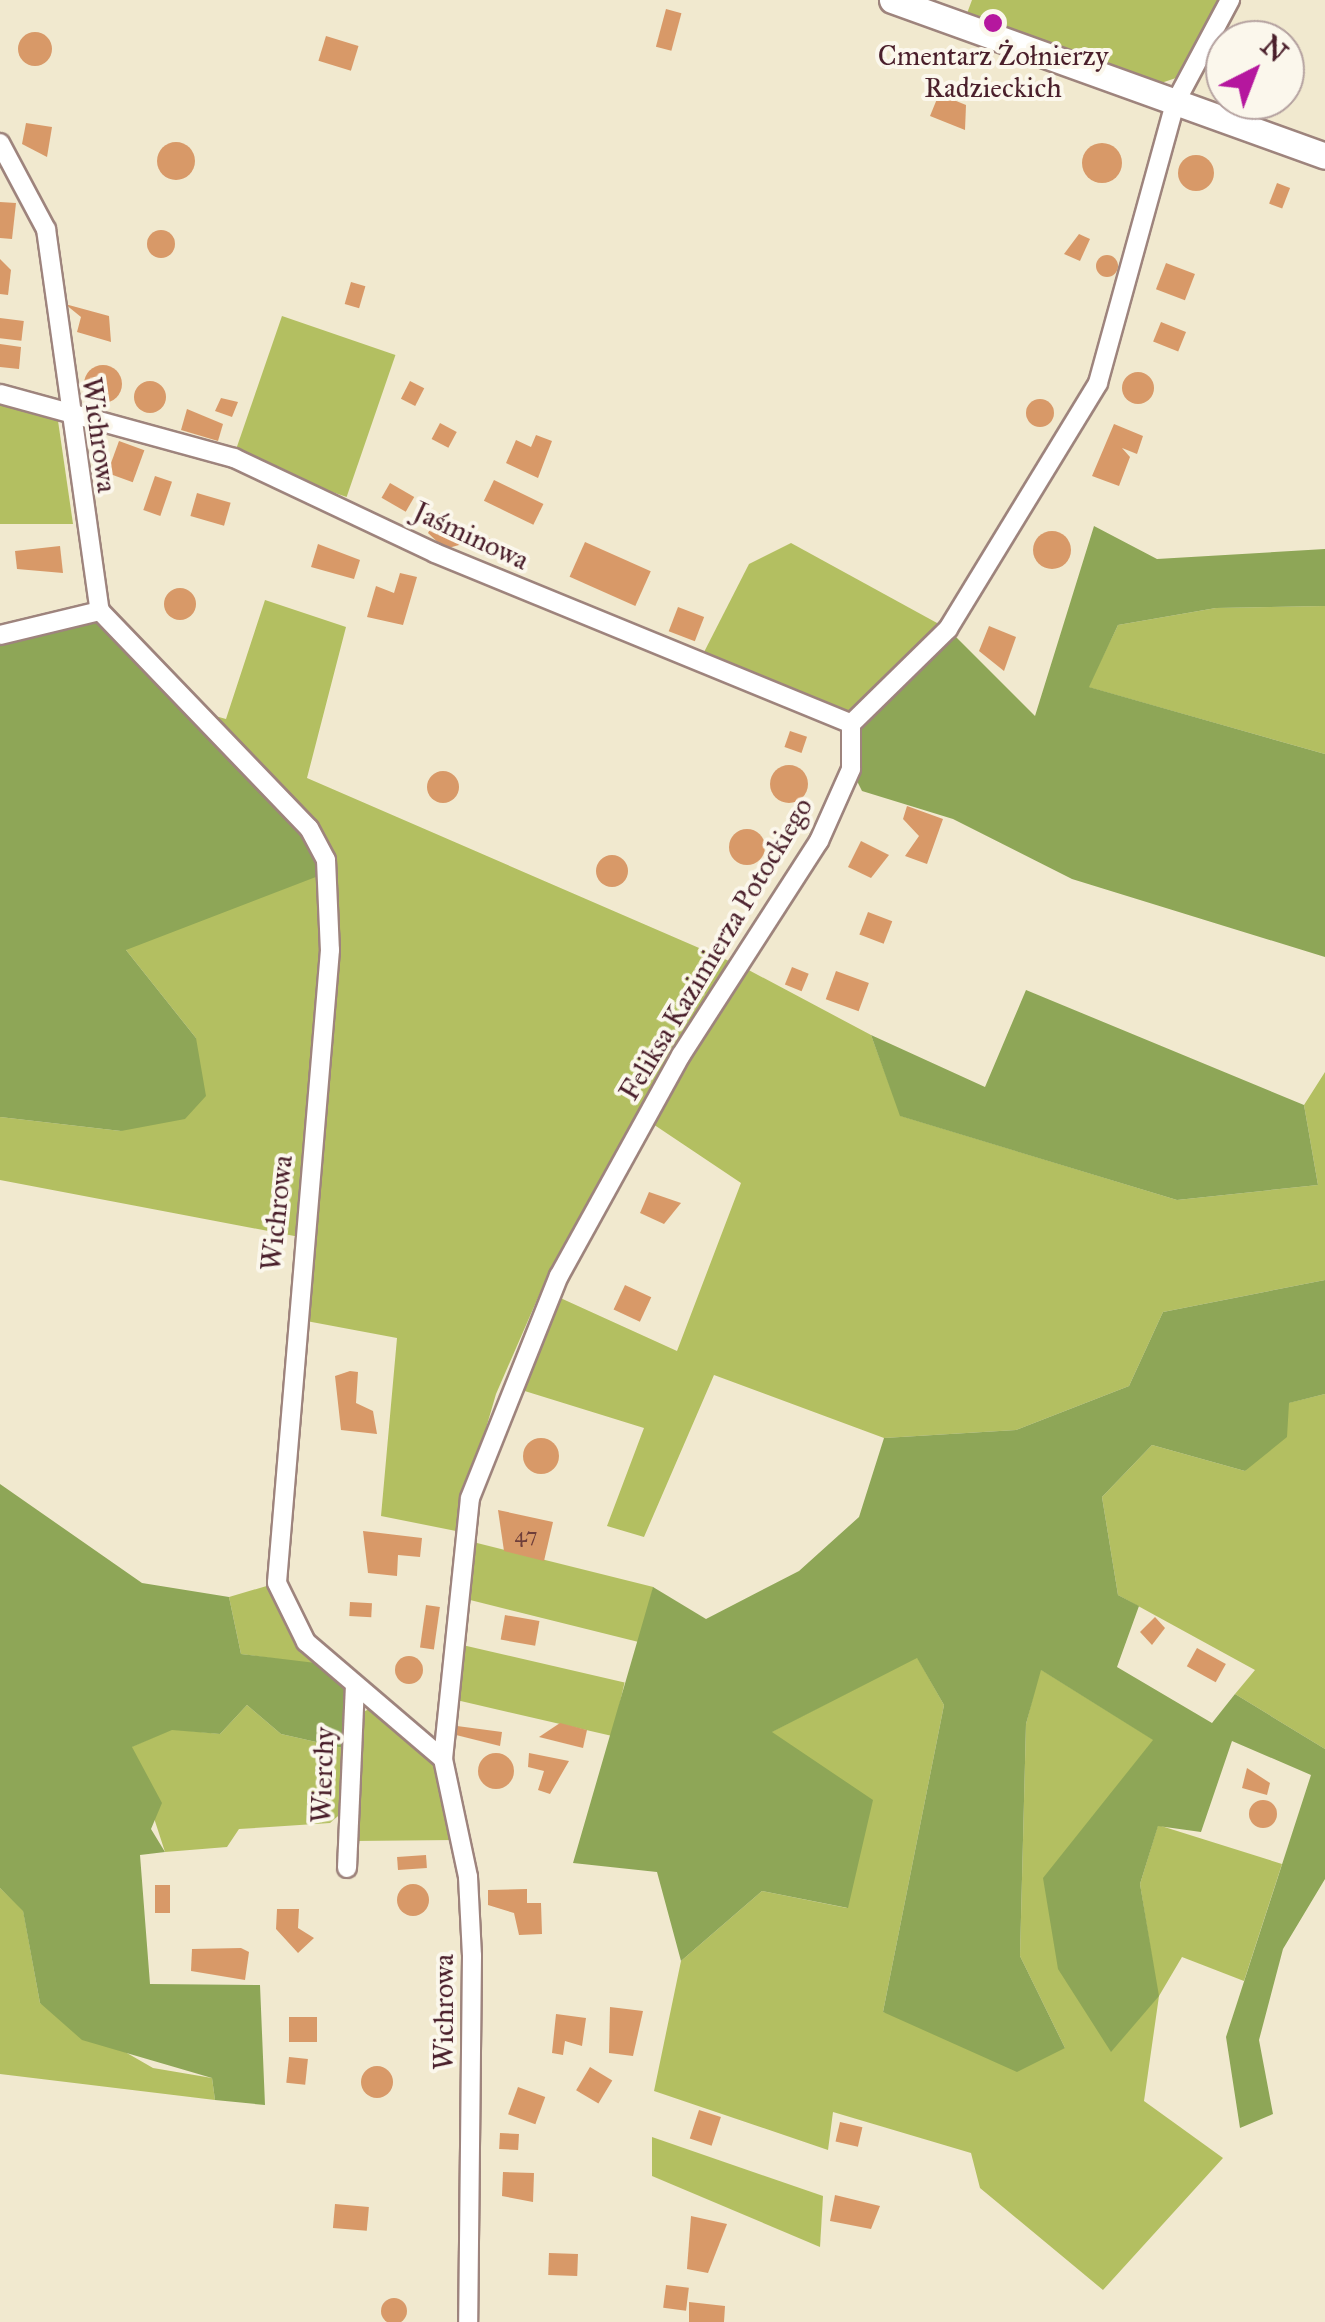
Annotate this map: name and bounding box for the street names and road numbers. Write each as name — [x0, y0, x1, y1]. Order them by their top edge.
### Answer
street label: Wichrowa — [74, 375, 124, 495]
street label: Jaśminowa — [408, 495, 534, 577]
street label: Feliksa Kazimierza Potockiego — [612, 791, 820, 1107]
street label: Wichrowa — [254, 1153, 300, 1273]
street label: Wierchy — [305, 1726, 341, 1824]
street label: Wichrowa — [427, 1954, 461, 2070]

